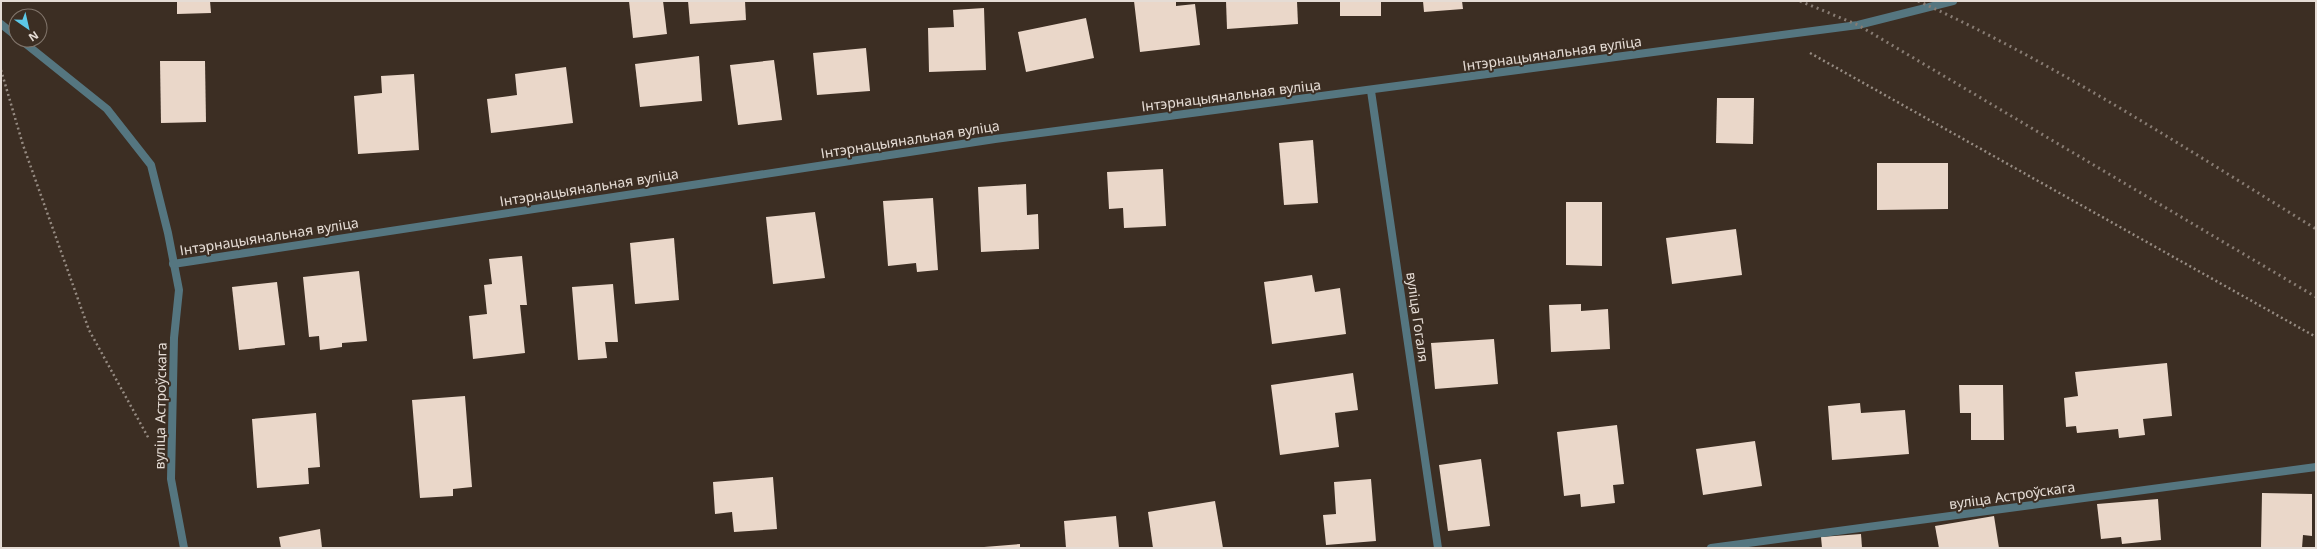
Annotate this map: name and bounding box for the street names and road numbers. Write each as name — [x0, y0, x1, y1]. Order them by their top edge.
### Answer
street label: Інтэрнацыянальная вуліца — [1461, 31, 1643, 75]
street label: Інтэрнацыянальная вуліца — [1140, 75, 1322, 115]
street label: Інтэрнацыянальная вуліца — [819, 115, 1001, 163]
street label: Інтэрнацыянальная вуліца — [498, 163, 680, 211]
street label: Інтэрнацыянальная вуліца — [178, 212, 360, 260]
street label: вуліца Гогаля — [1402, 271, 1434, 363]
street label: вуліца Астроўскага — [149, 342, 171, 470]
street label: вуліца Астроўскага — [1948, 477, 2076, 513]

